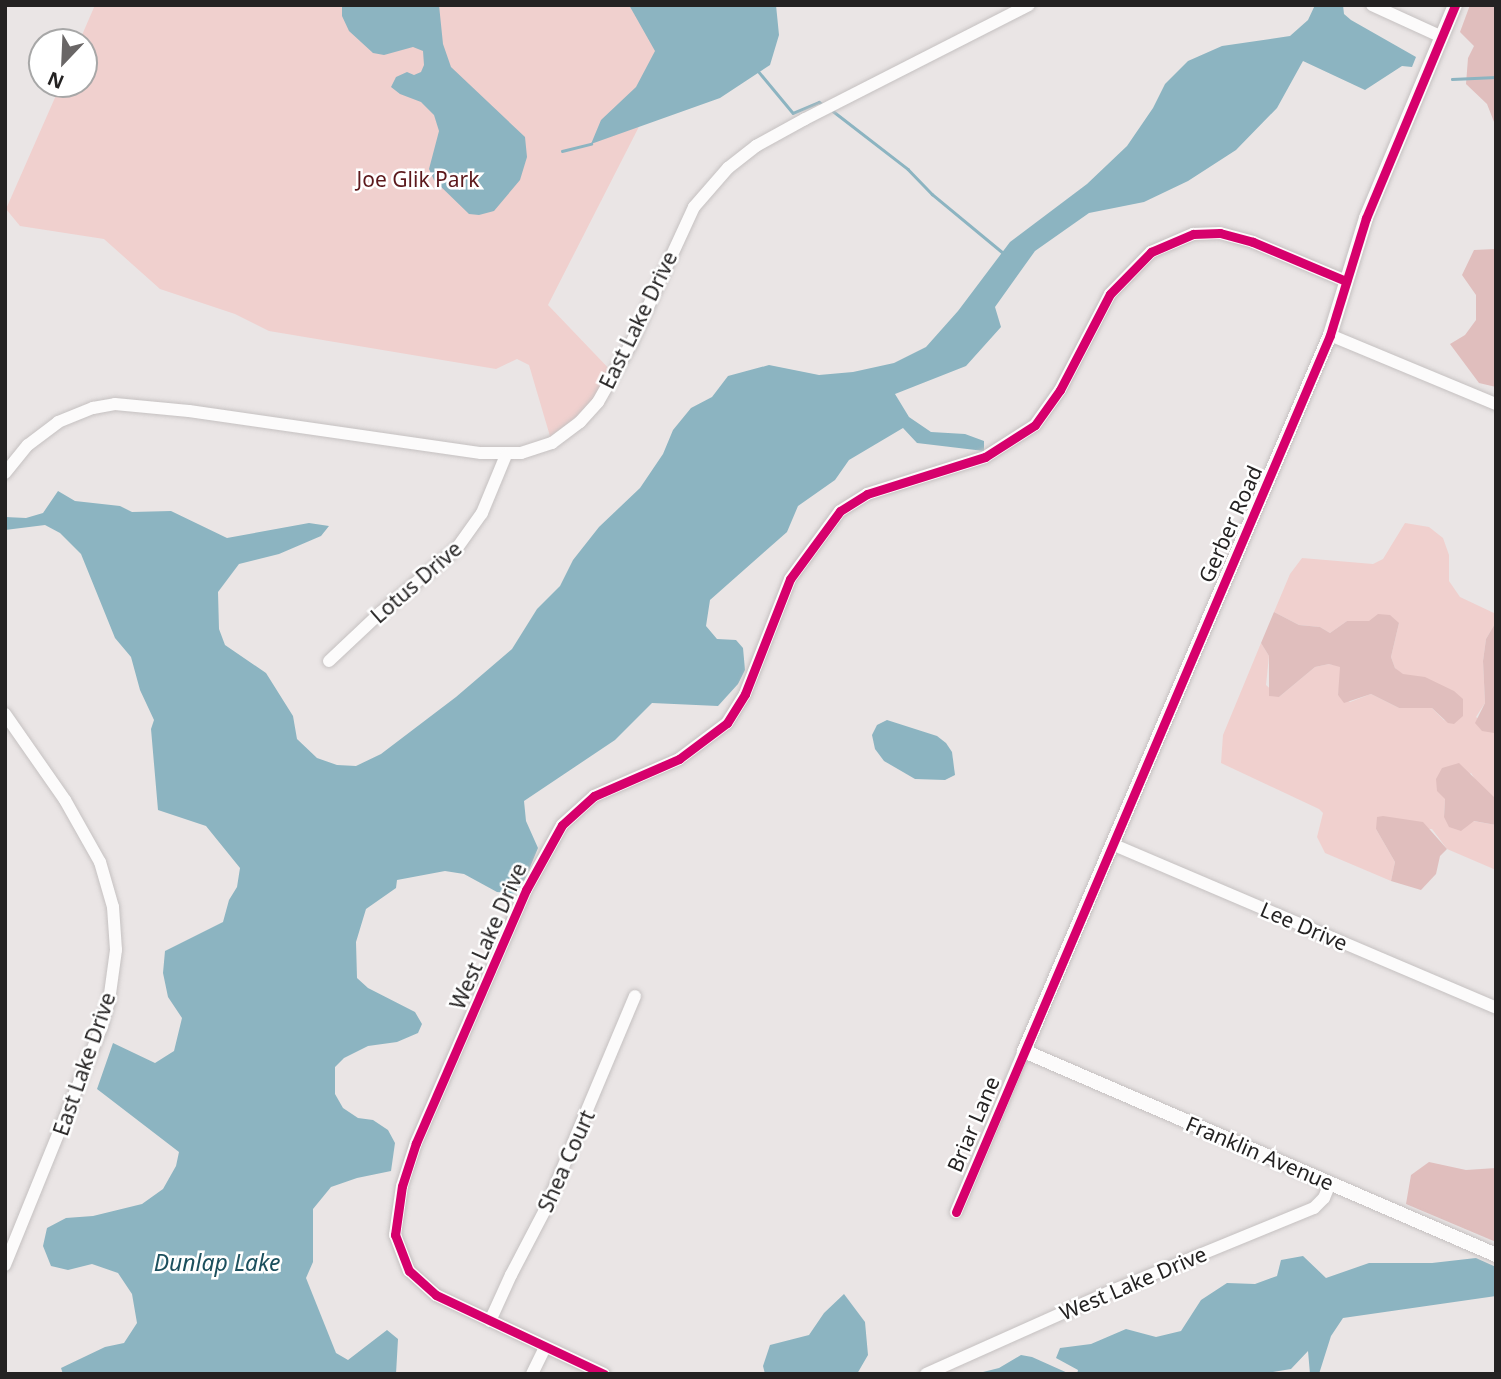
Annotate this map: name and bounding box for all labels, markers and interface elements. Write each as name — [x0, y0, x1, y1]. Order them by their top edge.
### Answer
north arrow — [28, 28, 98, 98]
text: N — [43, 66, 68, 95]
park label: Joe Glik Park — [357, 166, 479, 192]
street label: East Lake Drive — [594, 247, 682, 393]
street label: Gerber Road — [1193, 462, 1267, 586]
street label: Lotus Drive — [366, 536, 466, 628]
street label: West Lake Drive — [445, 859, 531, 1013]
street label: Lee Drive — [1257, 896, 1351, 956]
street label: East Lake Drive — [48, 989, 120, 1139]
street label: Briar Lane — [942, 1072, 1004, 1176]
street label: Shea Court — [532, 1106, 600, 1216]
street label: Franklin Avenue — [1182, 1111, 1338, 1195]
street label: West Lake Drive — [1056, 1241, 1210, 1325]
water label: Dunlap Lake — [154, 1248, 280, 1276]

